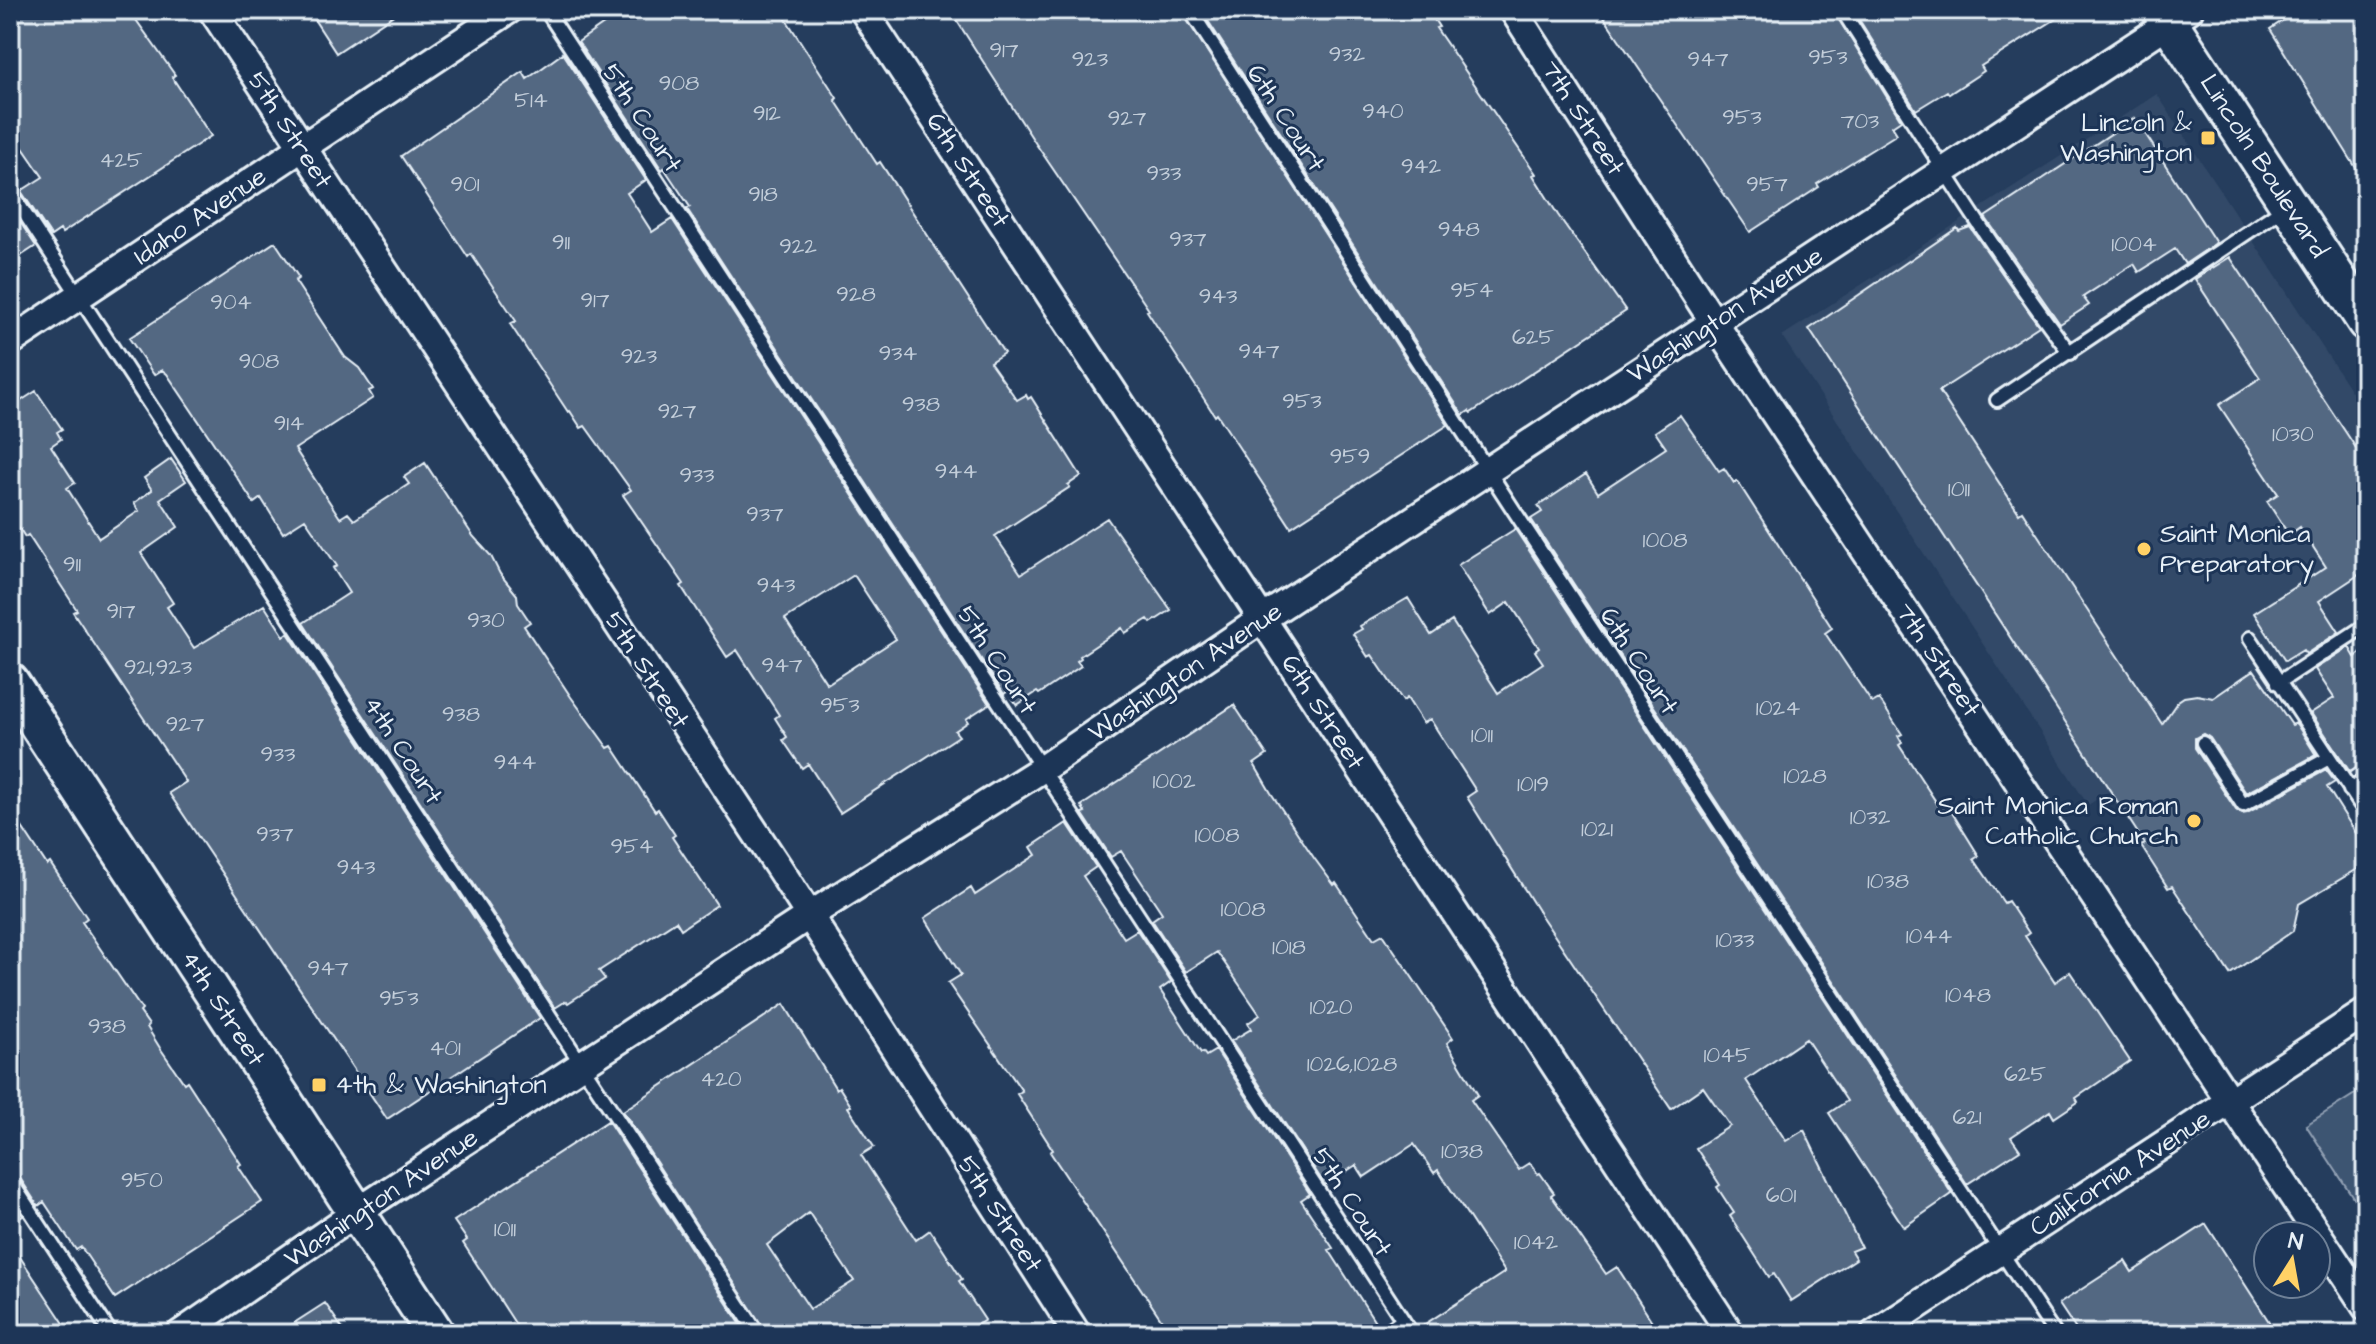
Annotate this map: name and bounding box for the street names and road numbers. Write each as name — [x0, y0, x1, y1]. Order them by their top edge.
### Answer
street label: 7th Street — [1533, 54, 1634, 183]
street label: 5th Court — [593, 56, 691, 180]
street label: 6th Court — [1238, 57, 1334, 179]
street label: 5th Street — [239, 65, 341, 196]
street label: Lincoln Boulevard — [2191, 67, 2337, 265]
street label: 6th Street — [917, 106, 1019, 235]
street label: Idaho Avenue — [127, 158, 273, 274]
street label: Washington Avenue — [1620, 238, 1831, 394]
street label: Washington Avenue — [1081, 594, 1290, 752]
street label: 7th Street — [1887, 596, 1990, 724]
street label: 5th Court — [948, 598, 1046, 722]
street label: 6th Court — [1591, 600, 1687, 722]
street label: 5th Street — [596, 605, 698, 736]
street label: 6th Street — [1272, 648, 1374, 777]
street label: 4th Court — [355, 689, 452, 812]
street label: 4th Street — [172, 943, 274, 1073]
street label: California Avenue — [2023, 1101, 2217, 1245]
street label: Washington Avenue — [277, 1120, 486, 1278]
street label: 5th Court — [1303, 1140, 1401, 1264]
street label: 5th Street — [949, 1149, 1051, 1280]

